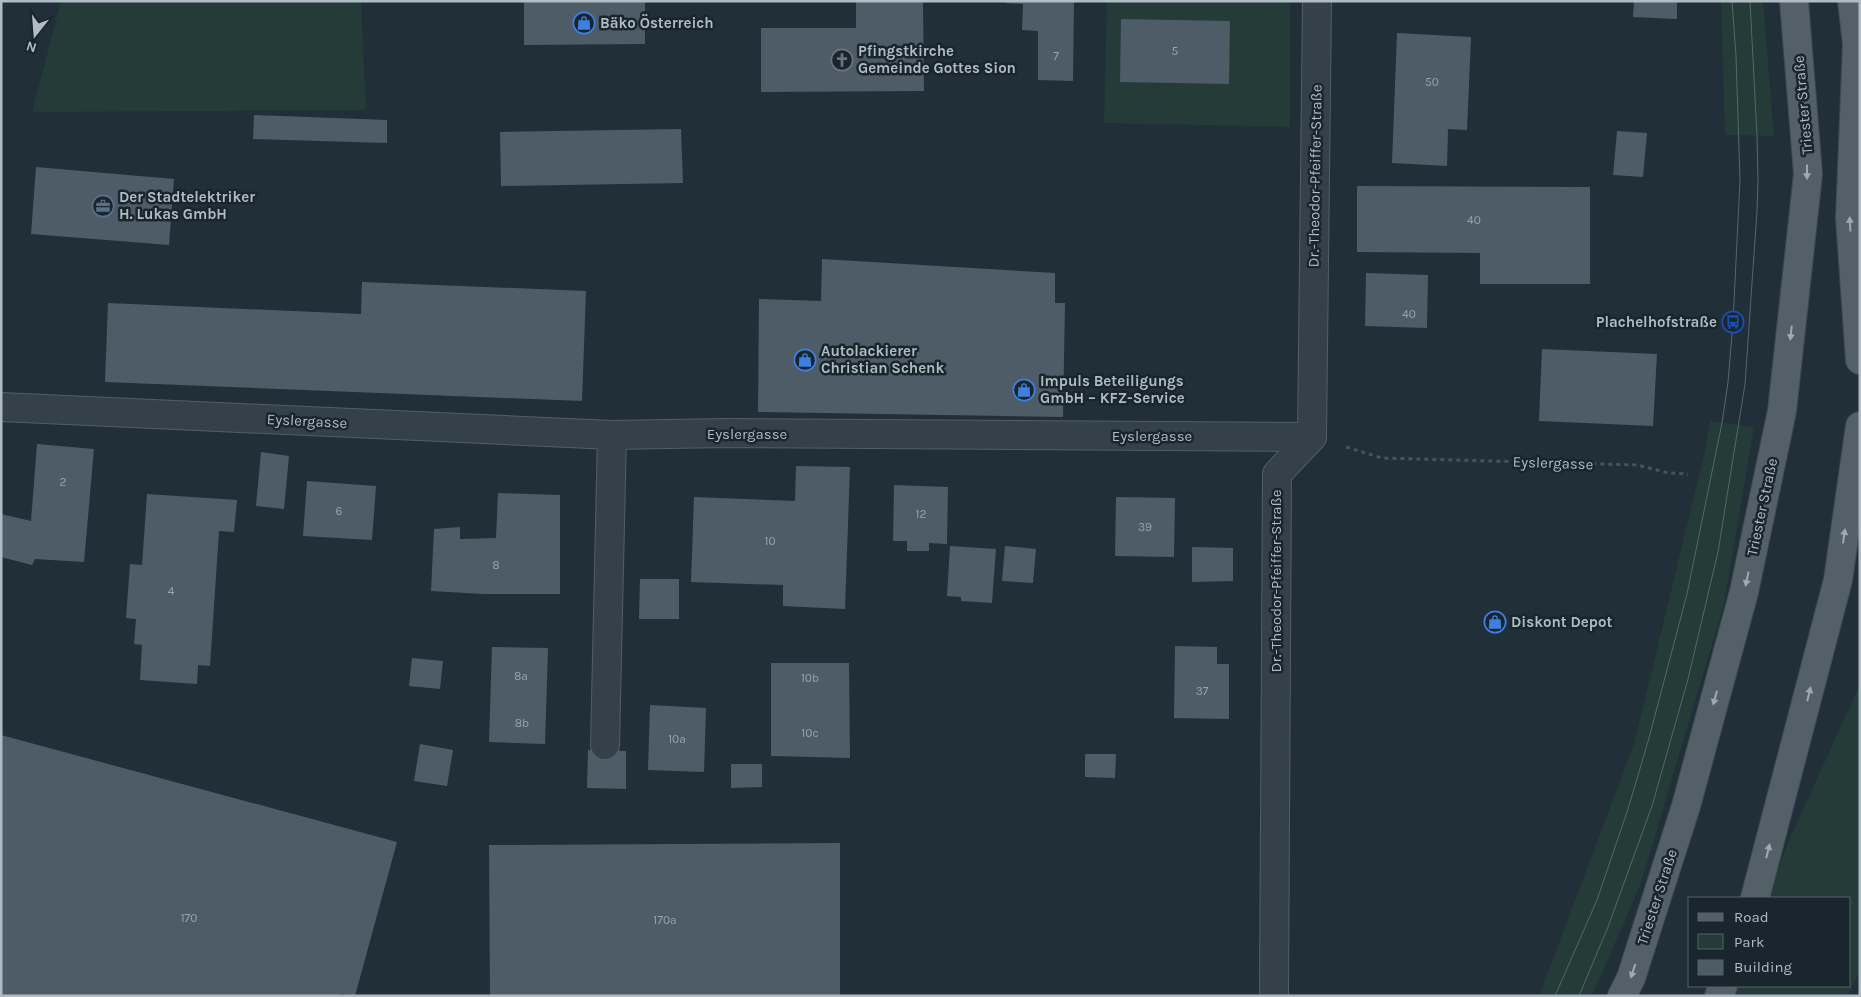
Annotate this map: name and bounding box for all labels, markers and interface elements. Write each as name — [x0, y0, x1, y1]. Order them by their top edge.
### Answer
north arrow — [10, 10, 60, 60]
shop icon: Bäko Österreich — [572, 11, 596, 35]
place label: Bäko Österreich — [600, 13, 714, 32]
text: N — [24, 37, 39, 57]
place label: Pfingstkirche Gemeinde Gottes Sion — [858, 42, 1016, 77]
house number: 5 — [1172, 44, 1179, 58]
church icon: Pfingstkirche Gemeinde Gottes Sion — [830, 48, 854, 72]
house number: 7 — [1053, 49, 1059, 63]
street label: Triester Straße — [1790, 55, 1816, 155]
house number: 50 — [1425, 75, 1439, 89]
street label: Dr.-Theodor-Pfeiffer-Straße — [1304, 84, 1326, 268]
one-way arrow — [1803, 164, 1811, 180]
place label: Der Stadtelektriker H. Lukas GmbH — [119, 188, 255, 223]
office icon: Der Stadtelektriker H. Lukas GmbH — [91, 194, 115, 218]
house number: 40 — [1467, 213, 1481, 227]
one-way arrow — [1846, 215, 1854, 231]
house number: 40 — [1402, 307, 1416, 321]
bus stop icon: Plachelhofstraße — [1721, 310, 1745, 334]
place label: Plachelhofstraße — [1596, 313, 1717, 331]
one-way arrow — [1787, 326, 1795, 342]
place label: Autolackierer Christian Schenk — [821, 342, 944, 377]
shop icon: Autolackierer Christian Schenk — [793, 348, 817, 372]
place label: Impuls Beteiligungs GmbH – KFZ-Service — [1040, 372, 1185, 407]
shop icon: Impuls Beteiligungs GmbH – KFZ-Service — [1012, 378, 1036, 402]
street label: Eyslergasse — [266, 410, 348, 432]
street label: Eyslergasse — [707, 425, 787, 443]
street label: Eyslergasse — [1112, 427, 1192, 445]
street label: Eyslergasse — [1512, 453, 1594, 473]
street label: Triester Straße — [1743, 456, 1781, 558]
house number: 2 — [60, 475, 67, 489]
street label: Dr.-Theodor-Pfeiffer-Straße — [1267, 490, 1285, 672]
house number: 6 — [336, 504, 343, 518]
house number: 12 — [916, 507, 927, 521]
house number: 39 — [1138, 520, 1152, 534]
one-way arrow — [1841, 527, 1849, 543]
house number: 10 — [764, 534, 776, 548]
house number: 8 — [492, 558, 500, 572]
one-way arrow — [1742, 572, 1750, 588]
house number: 4 — [168, 584, 175, 598]
shop icon: Diskont Depot — [1483, 610, 1507, 634]
place label: Diskont Depot — [1511, 613, 1612, 631]
house number: 8a — [514, 669, 528, 683]
house number: 10b — [801, 671, 819, 685]
house number: 37 — [1196, 684, 1209, 698]
one-way arrow — [1805, 686, 1813, 701]
one-way arrow — [1711, 691, 1719, 706]
house number: 8b — [515, 716, 529, 730]
house number: 10c — [801, 726, 819, 740]
house number: 10a — [668, 732, 686, 746]
one-way arrow — [1764, 844, 1772, 859]
street label: Triester Straße — [1633, 847, 1681, 947]
legend — [1688, 897, 1851, 987]
text: Road — [1734, 908, 1769, 926]
house number: 170 — [181, 911, 197, 925]
house number: 170a — [653, 913, 677, 927]
text: Park — [1734, 933, 1764, 951]
text: Building — [1734, 958, 1792, 976]
one-way arrow — [1629, 964, 1637, 979]

